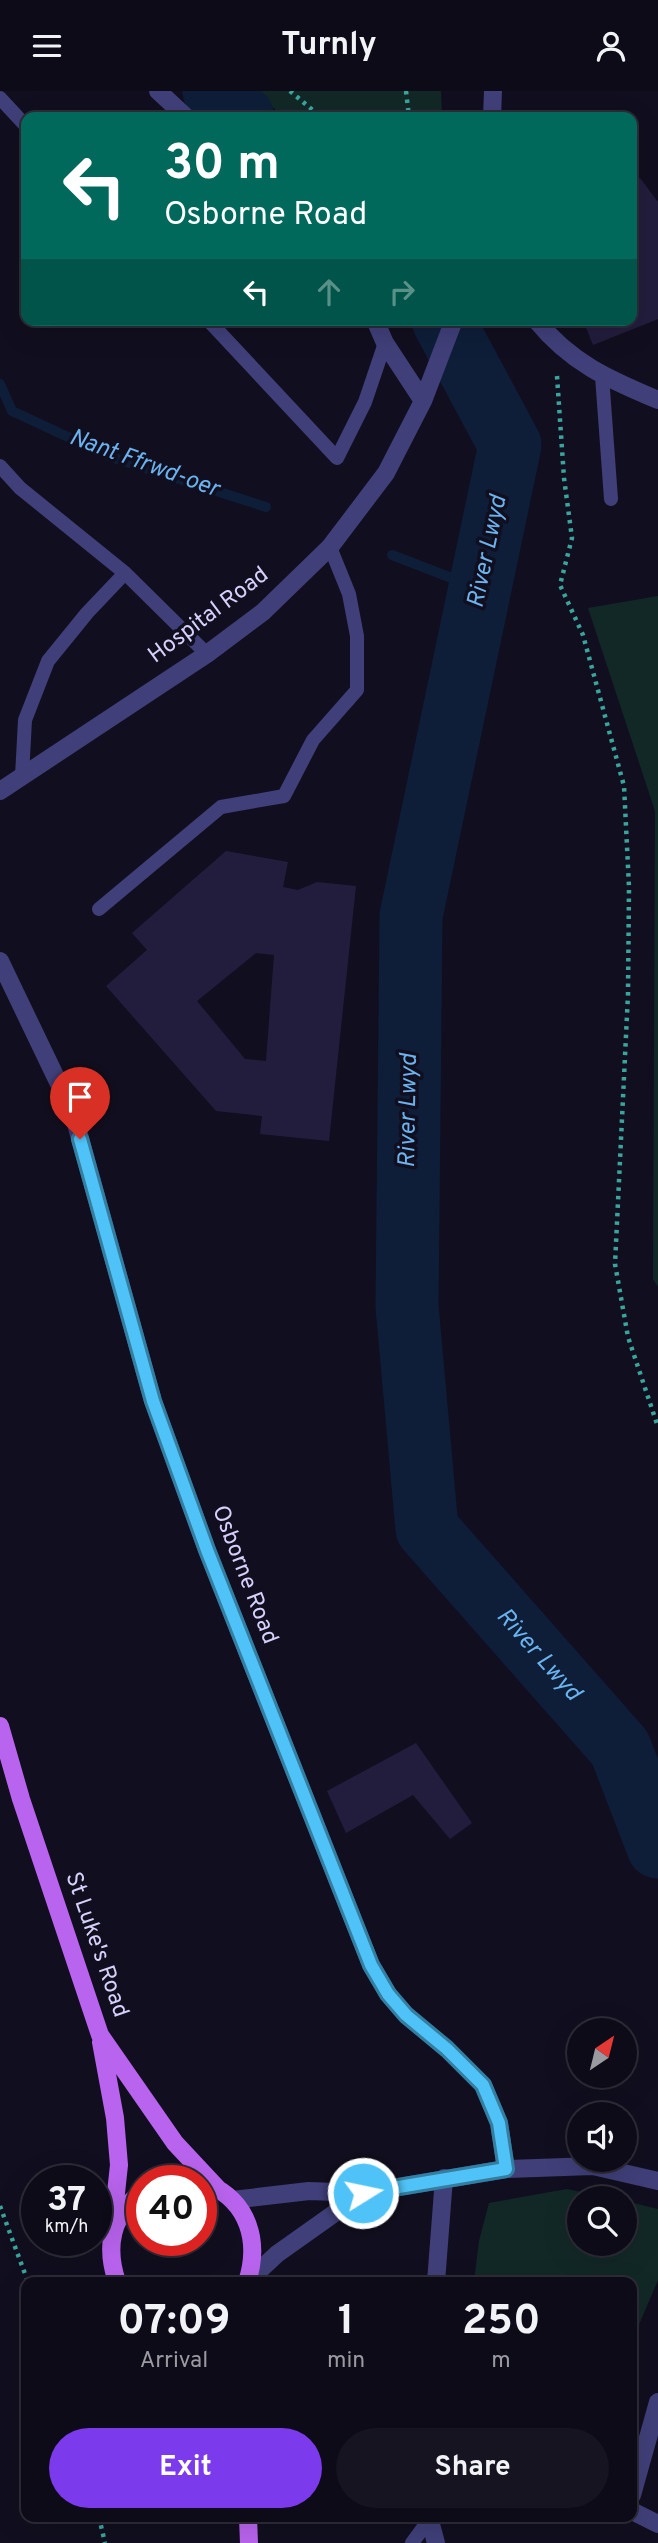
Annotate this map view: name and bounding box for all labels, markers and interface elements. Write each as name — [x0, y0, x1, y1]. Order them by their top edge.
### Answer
text: Turnly — [281, 26, 377, 66]
icon: menu — [28, 27, 66, 65]
icon: person — [592, 27, 630, 65]
text: 30 m — [164, 135, 280, 197]
icon: left — [49, 140, 140, 231]
text: Osborne Road — [164, 196, 367, 236]
icon: left — [237, 273, 275, 311]
icon: ahead — [310, 273, 348, 311]
icon: right — [383, 273, 421, 311]
water label: Nant Ffrwd-oer — [65, 423, 225, 506]
water label: River Lwyd — [461, 491, 515, 611]
street label: Hospital Road — [143, 561, 275, 671]
water label: River Lwyd — [393, 1052, 425, 1168]
pin — [50, 1067, 110, 1139]
icon: arrive — [61, 1078, 99, 1116]
street label: Osborne Road — [204, 1502, 284, 1648]
water label: River Lwyd — [489, 1602, 588, 1709]
street label: St Luke's Road — [58, 1869, 134, 2021]
north arrow — [567, 2018, 637, 2088]
map controls — [567, 2018, 637, 2256]
button: sound — [567, 2102, 637, 2172]
position arrow — [326, 2156, 400, 2230]
speed limit sign: 40 — [126, 2165, 217, 2256]
text: 37 — [47, 2179, 86, 2223]
button: search — [567, 2186, 637, 2256]
text: km/h — [45, 2216, 88, 2239]
text: 07:09 — [117, 2296, 230, 2349]
text: 1 — [338, 2296, 354, 2349]
text: 250 — [462, 2296, 541, 2349]
text: Arrival — [140, 2347, 208, 2376]
text: min — [327, 2347, 365, 2376]
text: m — [491, 2347, 511, 2376]
button: Exit — [49, 2428, 322, 2508]
button: Share — [336, 2428, 609, 2508]

